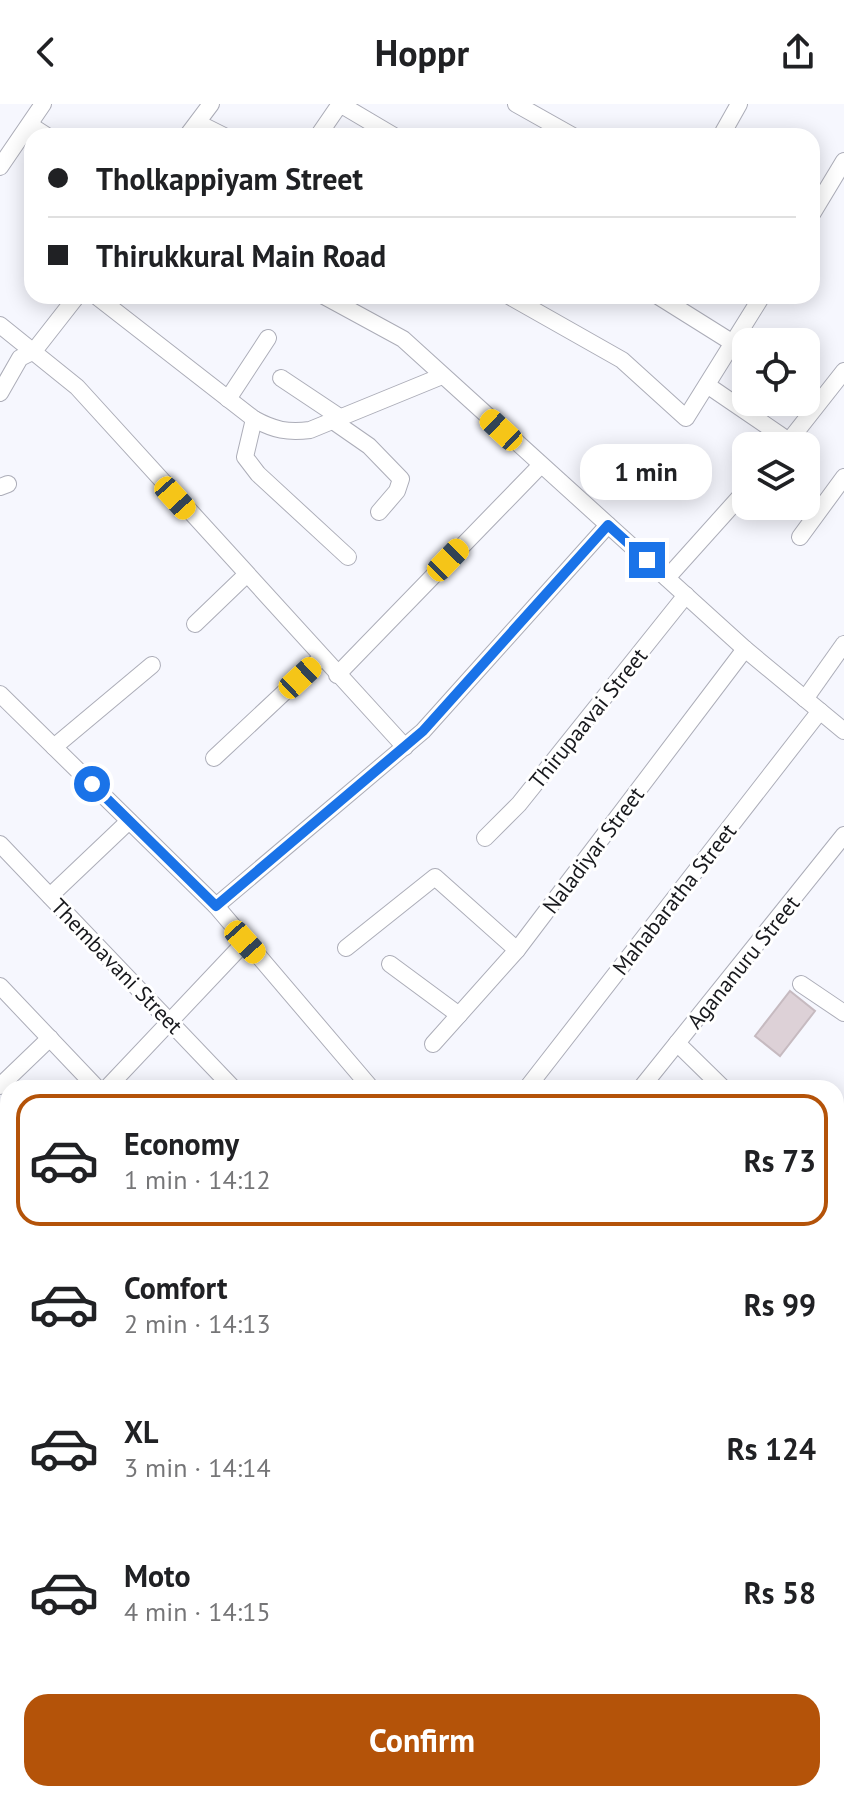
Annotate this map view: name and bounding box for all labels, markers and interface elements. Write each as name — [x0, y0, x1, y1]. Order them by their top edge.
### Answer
text: Hoppr — [375, 29, 469, 76]
icon: back — [24, 30, 68, 74]
icon: share — [776, 30, 820, 74]
text: Tholkappiyam Street — [96, 159, 363, 198]
text: Thirukkural Main Road — [96, 236, 386, 275]
map controls — [732, 328, 820, 520]
button: locate — [732, 328, 820, 416]
car — [475, 405, 527, 455]
button: layers — [732, 432, 820, 520]
callout: 1 min — [581, 444, 713, 500]
text: 1 min — [614, 455, 678, 488]
car — [150, 472, 200, 524]
car — [423, 534, 473, 586]
route end — [629, 542, 665, 578]
street label: Thirupaavai Street — [523, 642, 654, 794]
car — [274, 653, 326, 703]
route start — [74, 766, 110, 802]
street label: Naladiyar Street — [536, 781, 650, 919]
street label: Mahabaratha Street — [606, 817, 742, 980]
street label: Agananuru Street — [681, 889, 806, 1034]
street label: Thembavani Street — [45, 892, 189, 1040]
car — [220, 916, 270, 968]
icon: car — [28, 1124, 100, 1196]
text: Economy — [124, 1124, 239, 1163]
text: Rs 73 — [744, 1141, 816, 1180]
text: 1 min · 14:12 — [124, 1163, 271, 1196]
icon: car — [28, 1268, 100, 1340]
text: Comfort — [124, 1268, 227, 1307]
text: Rs 99 — [744, 1285, 816, 1324]
text: 2 min · 14:13 — [124, 1307, 271, 1340]
icon: car — [28, 1412, 100, 1484]
text: XL — [124, 1412, 158, 1451]
text: Rs 124 — [727, 1429, 816, 1468]
text: 3 min · 14:14 — [124, 1451, 271, 1484]
icon: car — [28, 1556, 100, 1628]
text: Moto — [124, 1556, 191, 1595]
text: Rs 58 — [744, 1573, 816, 1612]
text: 4 min · 14:15 — [124, 1595, 271, 1628]
button: Confirm — [24, 1694, 820, 1786]

